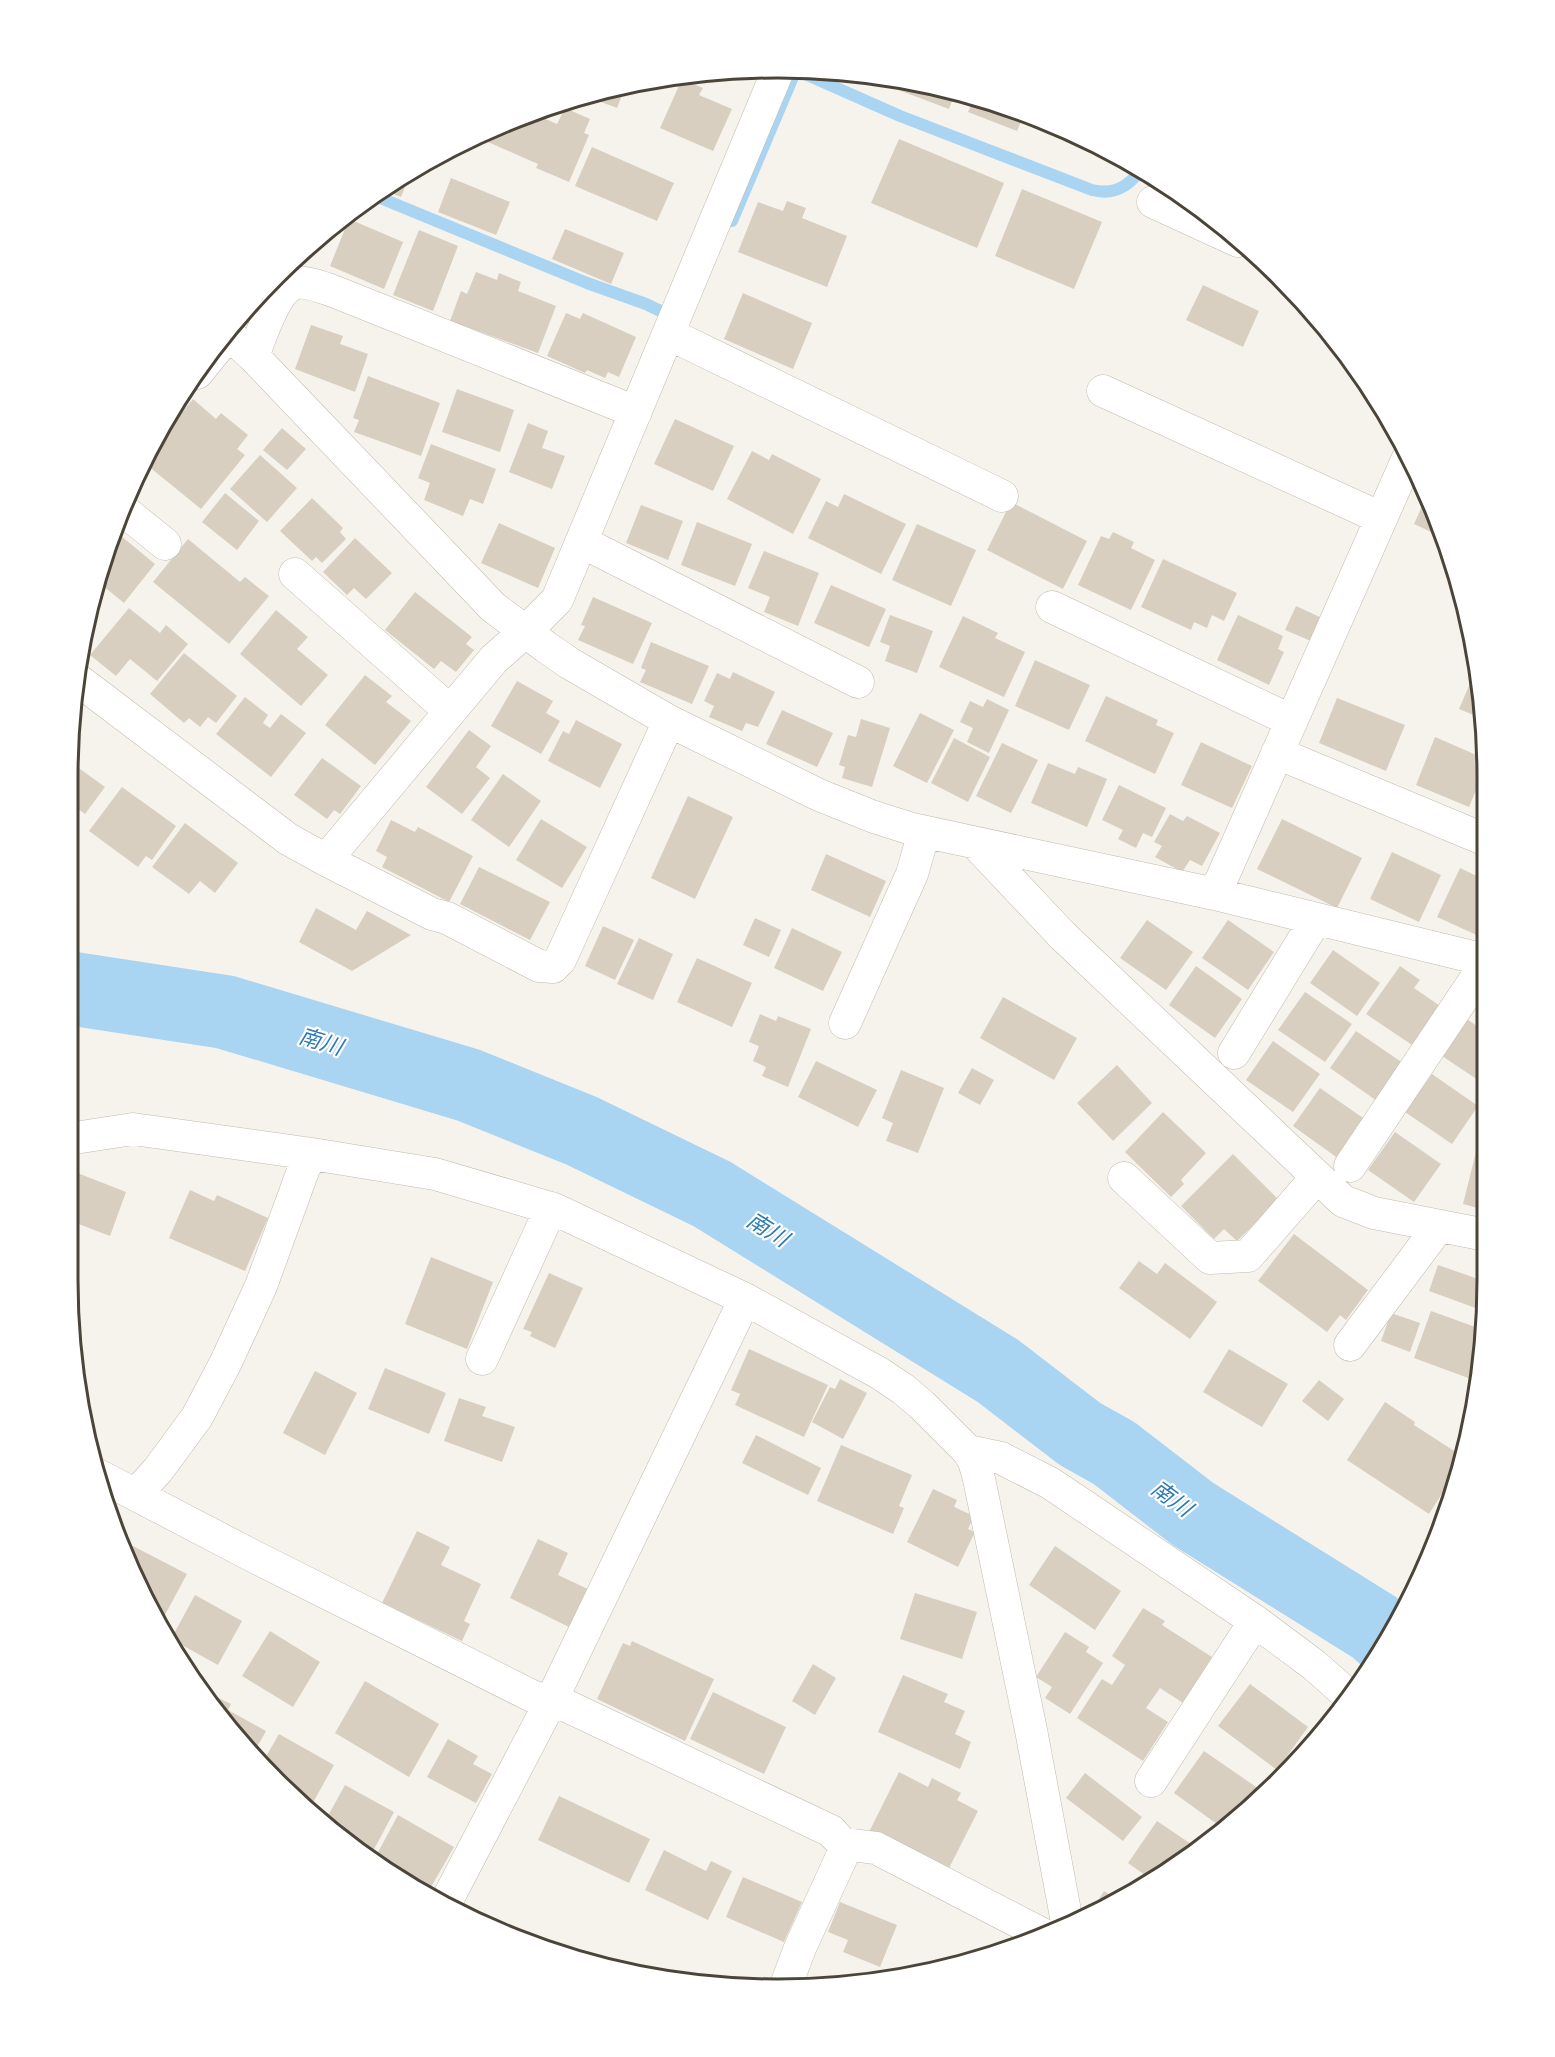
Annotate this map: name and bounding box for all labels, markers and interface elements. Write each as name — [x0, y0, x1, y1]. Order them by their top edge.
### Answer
water label: 南川 — [296, 1022, 348, 1059]
water label: 南川 — [743, 1206, 795, 1252]
water label: 南川 — [1147, 1475, 1199, 1522]

